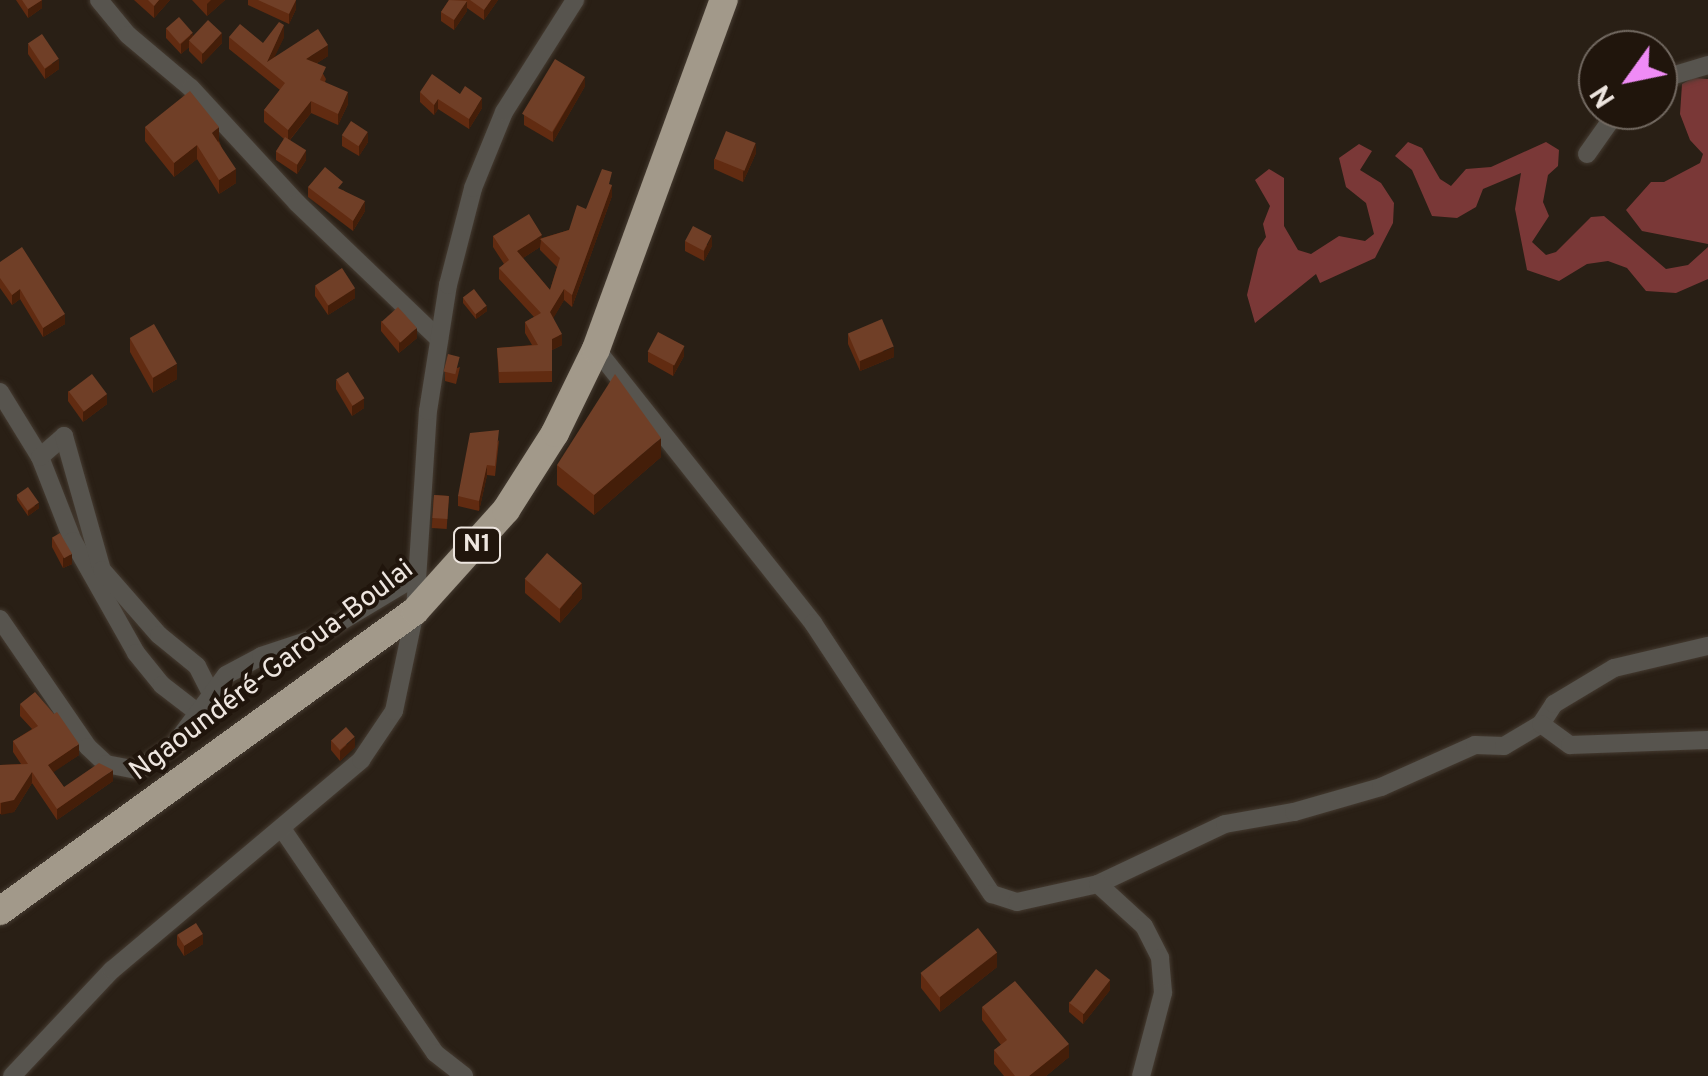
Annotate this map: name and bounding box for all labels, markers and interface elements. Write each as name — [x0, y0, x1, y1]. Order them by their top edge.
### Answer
north arrow — [1578, 30, 1678, 130]
text: N — [1584, 77, 1625, 113]
road number: N1 — [452, 525, 502, 565]
street label: Ngaoundéré-Garoua-Boulai — [123, 553, 421, 789]

